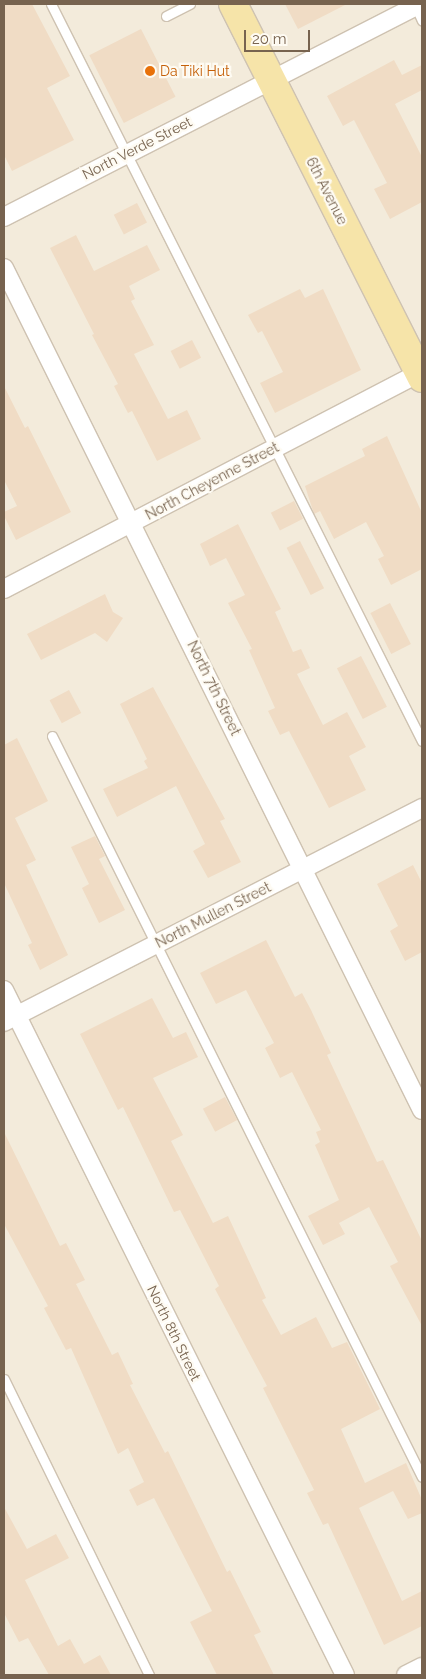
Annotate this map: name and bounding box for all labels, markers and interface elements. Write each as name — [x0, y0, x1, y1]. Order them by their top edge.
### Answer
scale bar — [246, 20, 312, 52]
text: 20 m — [252, 30, 287, 48]
place label: Da Tiki Hut — [160, 63, 230, 79]
marker: Da Tiki Hut — [144, 65, 156, 77]
street label: North Verde Street — [79, 113, 195, 183]
street label: 6th Avenue — [303, 154, 351, 228]
street label: North Cheyenne Street — [142, 439, 282, 523]
street label: North 7th Street — [184, 638, 244, 738]
street label: North Mullen Street — [152, 879, 274, 951]
street label: North 8th Street — [144, 1283, 204, 1383]

